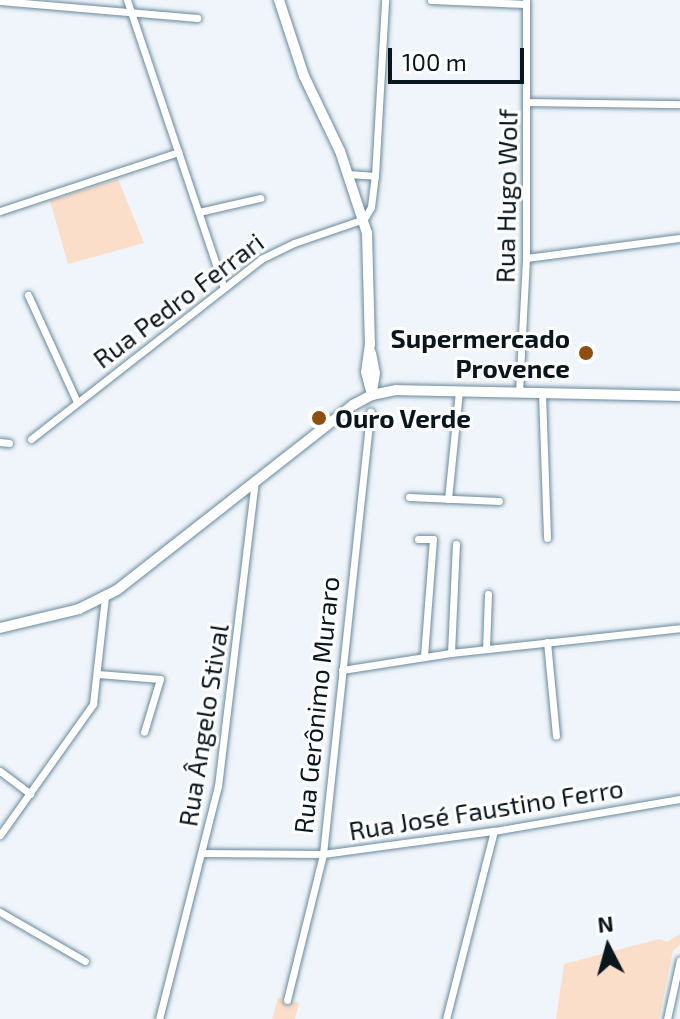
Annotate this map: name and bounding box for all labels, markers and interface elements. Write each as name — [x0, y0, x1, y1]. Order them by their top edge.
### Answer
scale bar — [392, 32, 528, 82]
text: 100 m — [402, 47, 467, 76]
street label: Rua Hugo Wolf — [489, 108, 523, 284]
street label: Rua Pedro Ferrari — [87, 226, 269, 374]
place label: Supermercado Provence — [391, 322, 570, 384]
marker: Supermercado Provence — [577, 344, 595, 362]
place label: Ouro Verde — [335, 402, 472, 434]
marker: Ouro Verde — [310, 409, 328, 427]
street label: Rua Gerônimo Muraro — [287, 575, 345, 835]
street label: Rua Ângelo Stival — [172, 621, 234, 829]
street label: Rua José Faustino Ferro — [346, 772, 626, 846]
north arrow — [568, 907, 648, 987]
text: N — [596, 909, 615, 937]

